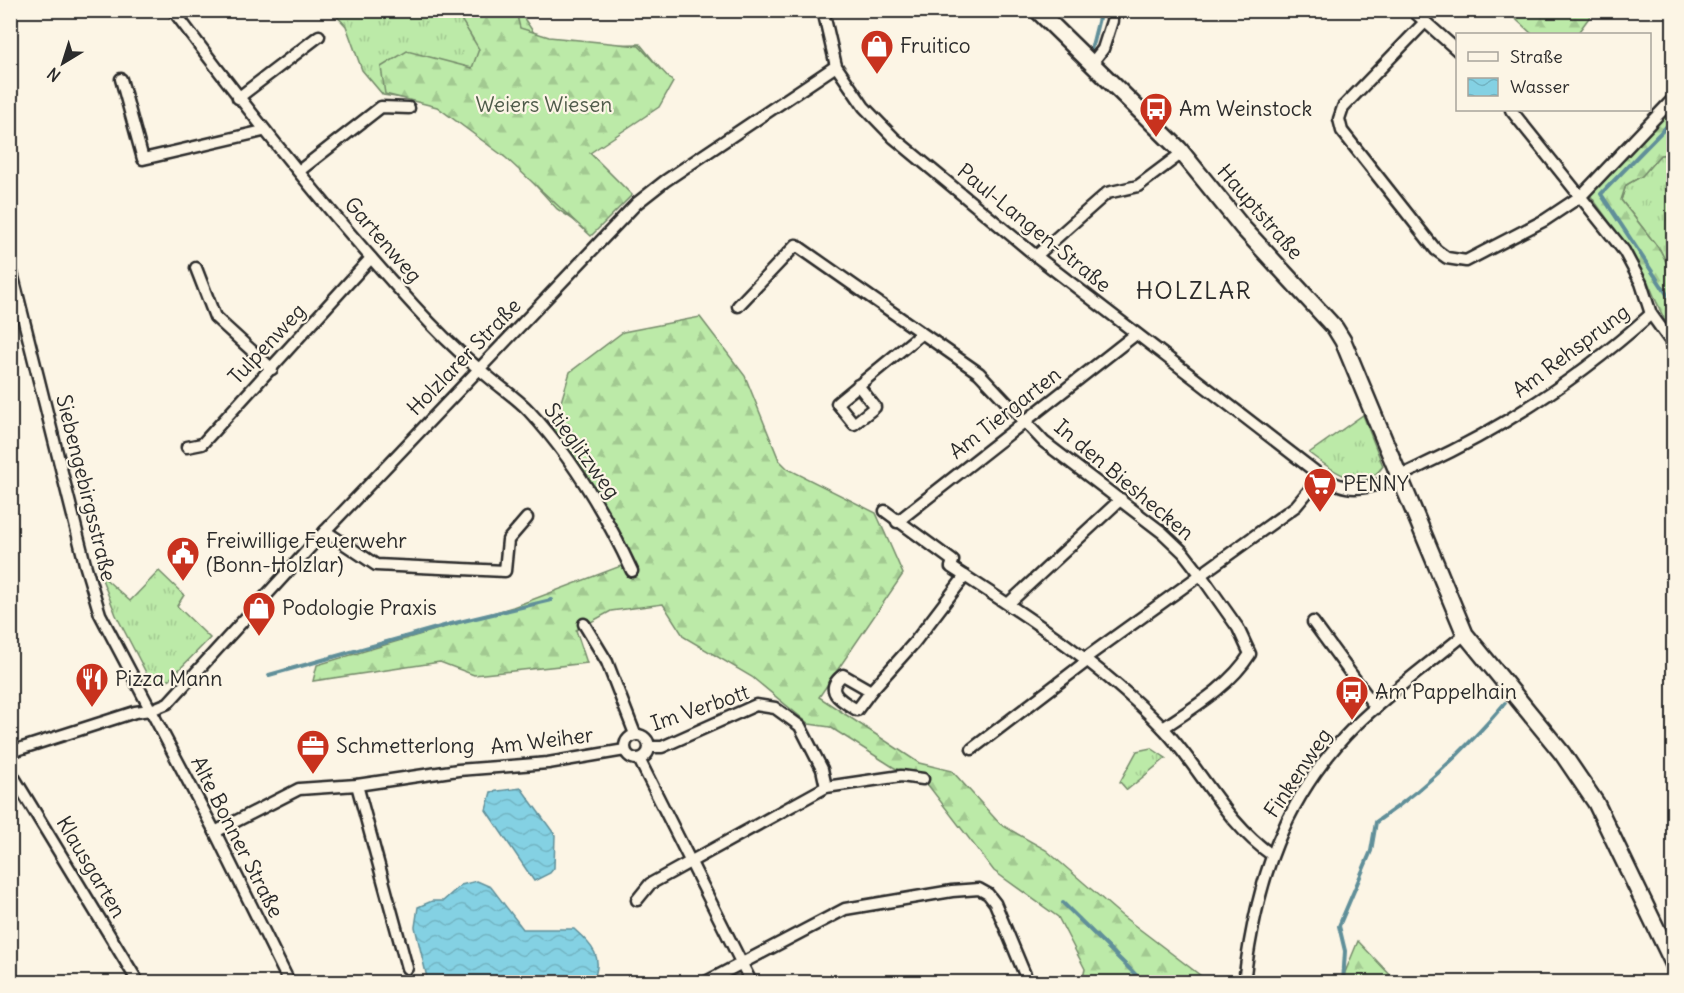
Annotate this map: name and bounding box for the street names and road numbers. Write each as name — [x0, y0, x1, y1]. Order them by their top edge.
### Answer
street label: Paul-Langen-Straße — [952, 157, 1117, 298]
street label: Hauptstraße — [1212, 158, 1309, 265]
street label: Gartenweg — [339, 191, 428, 288]
street label: Holzlarer Straße — [401, 292, 526, 421]
street label: Tulpenweg — [222, 297, 311, 390]
street label: Am Rehsprung — [1507, 298, 1635, 403]
street label: Am Tiergarten — [943, 360, 1066, 465]
street label: Siebengebirgsstraße — [50, 392, 123, 584]
street label: Stieglitzweg — [539, 397, 626, 504]
street label: In den Bieshecken — [1049, 413, 1200, 546]
street label: Im Verbott — [647, 678, 752, 737]
street label: Am Weiher — [489, 721, 595, 760]
street label: Finkenweg — [1258, 723, 1337, 823]
street label: Alte Bonner Straße — [185, 752, 290, 922]
street label: Klausgarten — [50, 811, 132, 923]

